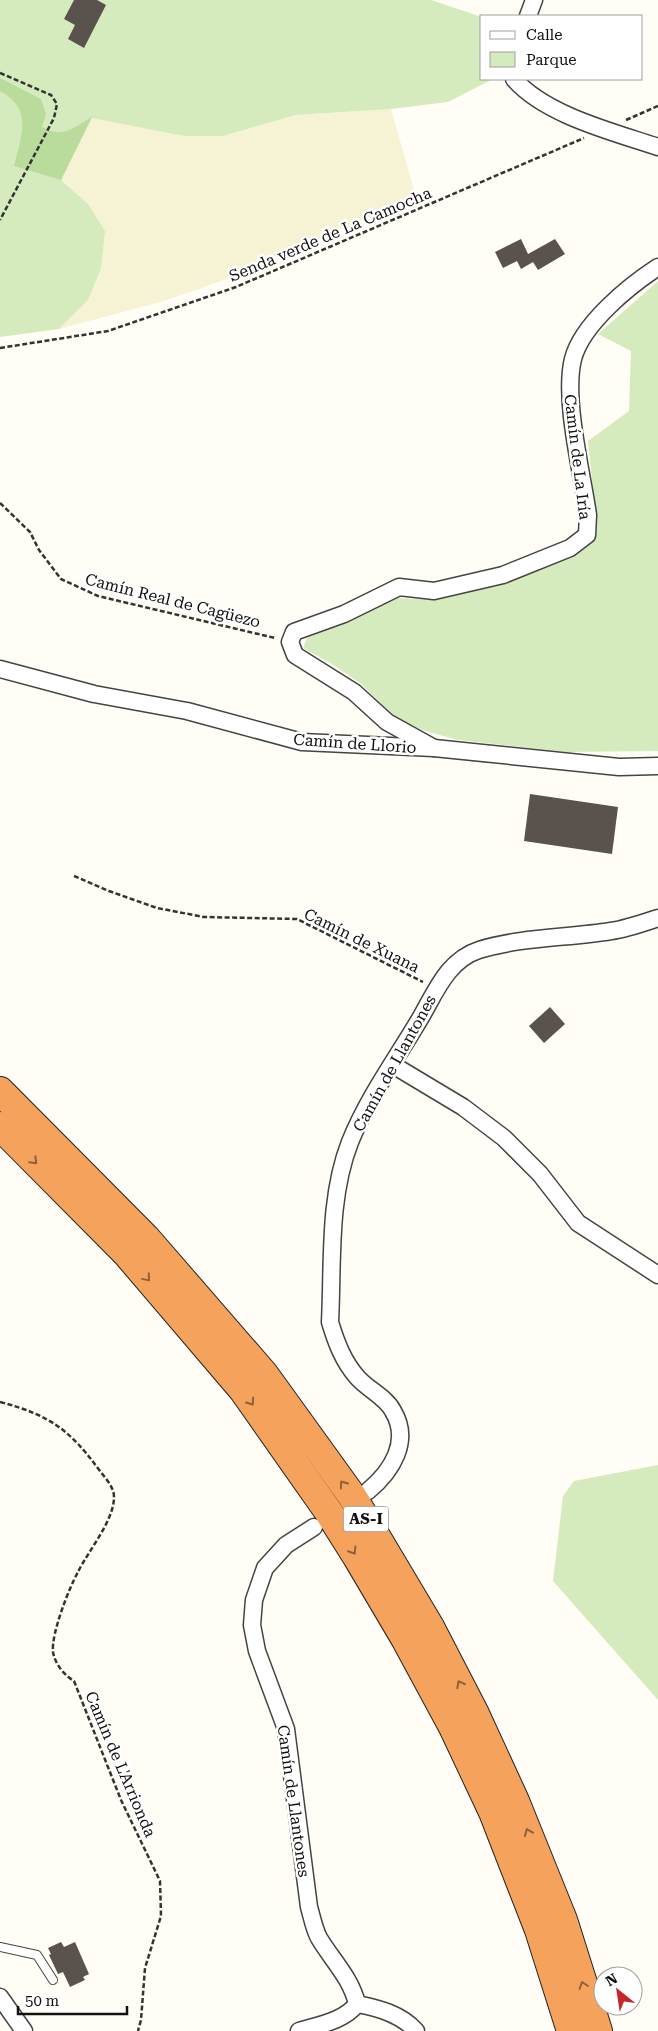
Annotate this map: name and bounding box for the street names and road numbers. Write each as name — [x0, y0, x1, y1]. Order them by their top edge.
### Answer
street label: Senda verde de La Camocha — [226, 183, 434, 286]
street label: Camín de La Iría — [560, 393, 595, 521]
street label: Camín Real de Cagüezo — [83, 570, 263, 631]
street label: Camín de Llorio — [293, 730, 417, 757]
street label: Camín de Xuana — [301, 904, 423, 977]
street label: Camín de Llantones — [349, 991, 440, 1135]
road number: AS-I — [344, 1506, 388, 1532]
street label: Camín de L'Arrionda — [81, 1688, 160, 1840]
street label: Camín de Llantones — [273, 1724, 314, 1879]

